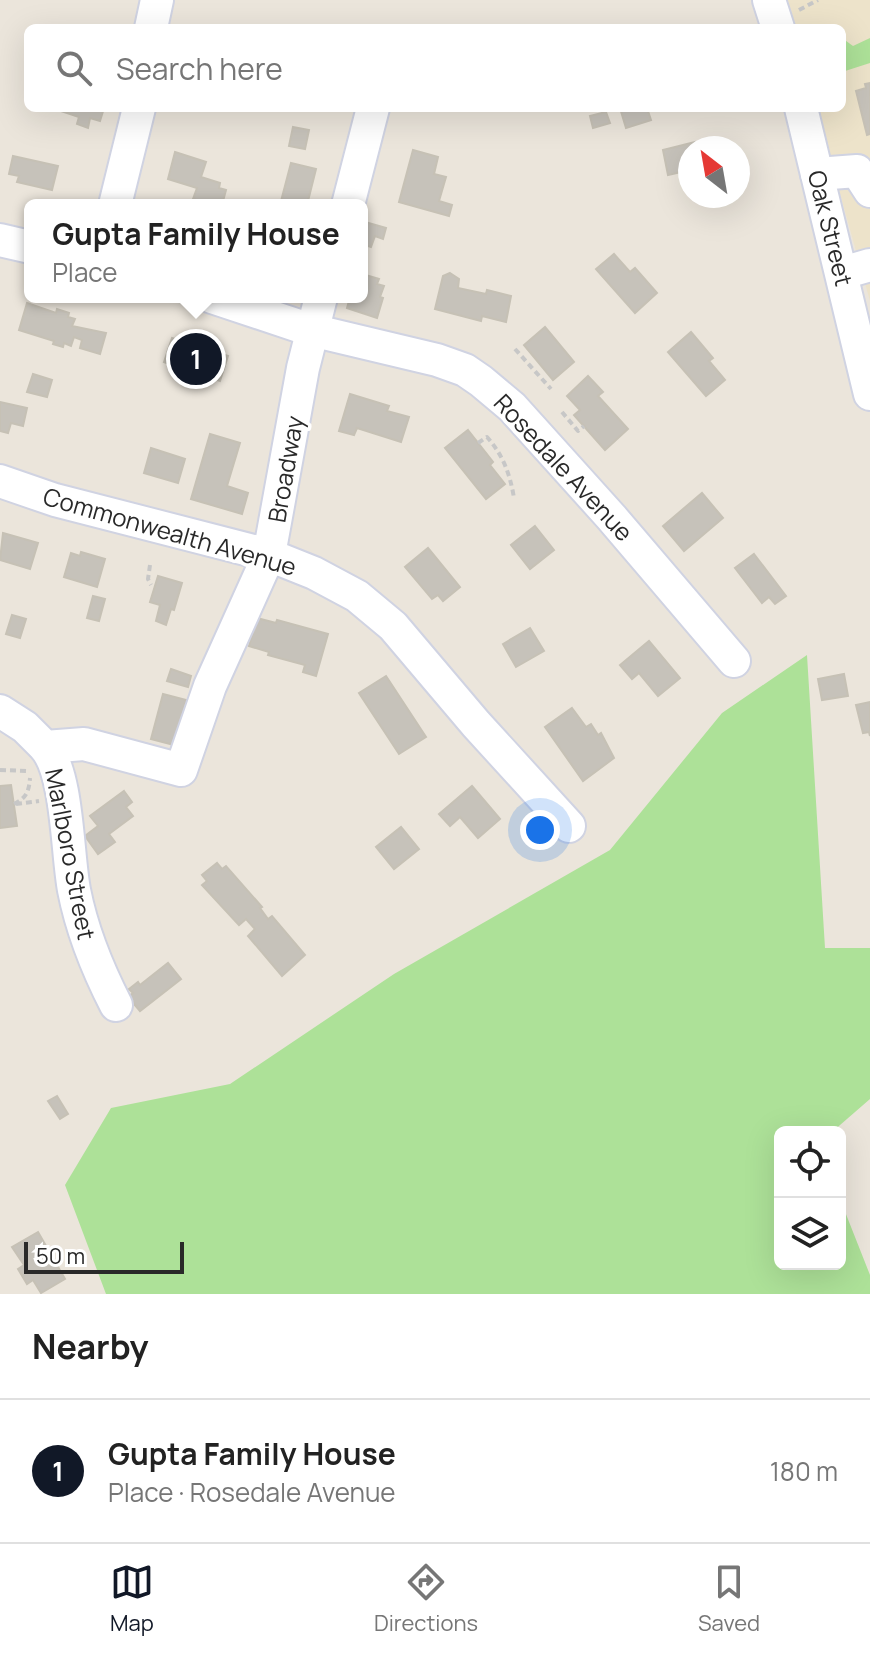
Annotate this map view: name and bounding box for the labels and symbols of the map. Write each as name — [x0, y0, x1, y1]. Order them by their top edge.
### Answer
north arrow — [678, 136, 750, 208]
street label: Oak Street — [801, 167, 861, 289]
pin: 1 — [170, 329, 222, 389]
street label: Rosedale Avenue — [487, 386, 641, 548]
street label: Broadway — [259, 413, 311, 525]
street label: Commonwealth Avenue — [40, 479, 300, 583]
street label: Marlboro Street — [38, 765, 104, 943]
your location — [520, 810, 560, 850]
scale bar — [24, 1238, 184, 1274]

